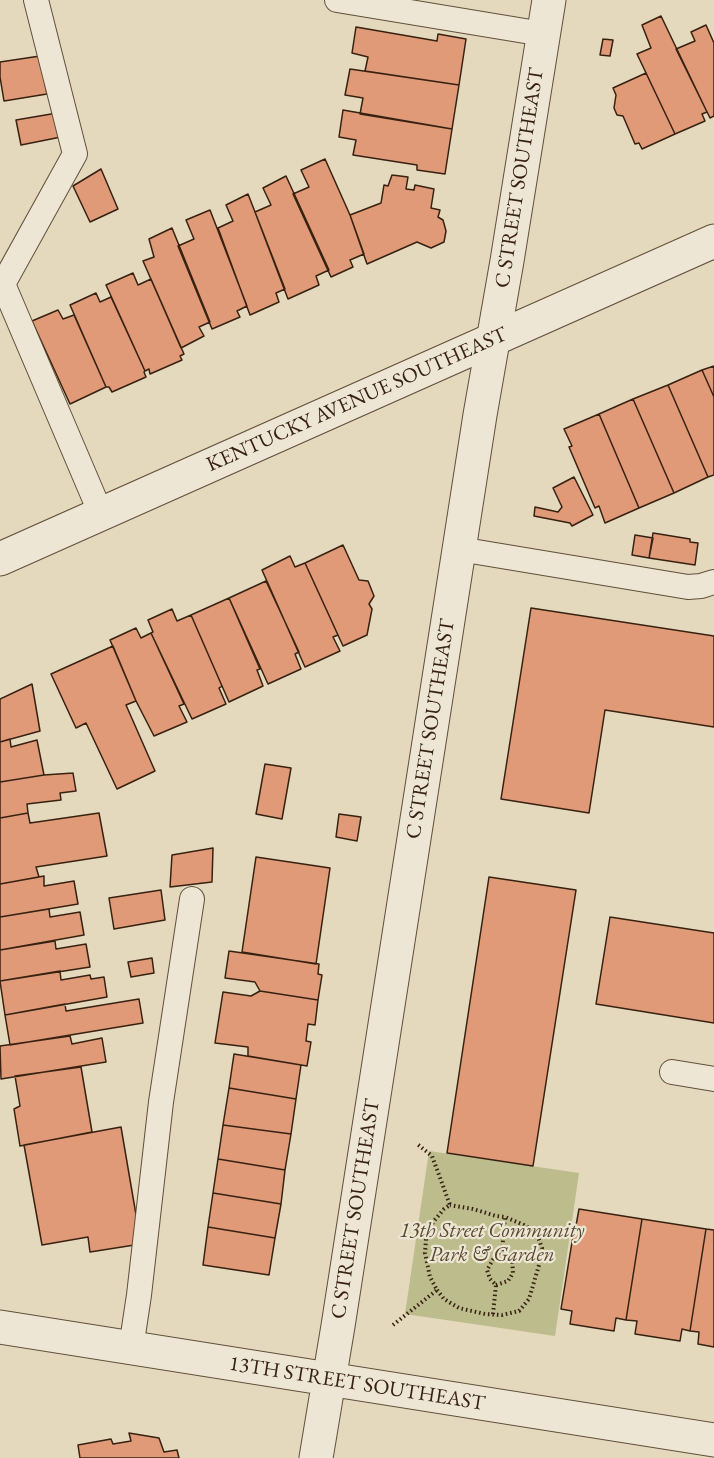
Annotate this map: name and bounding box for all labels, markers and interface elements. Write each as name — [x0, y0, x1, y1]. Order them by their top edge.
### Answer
street label: C STREET SOUTHEAST — [490, 66, 550, 290]
street label: KENTUCKY AVENUE SOUTHEAST — [203, 322, 511, 478]
street label: C STREET SOUTHEAST — [401, 617, 461, 841]
street label: C STREET SOUTHEAST — [326, 1097, 386, 1321]
park label: 13th Street Community Park & Garden — [399, 1218, 585, 1268]
street label: 13TH STREET SOUTHEAST — [227, 1351, 487, 1417]

